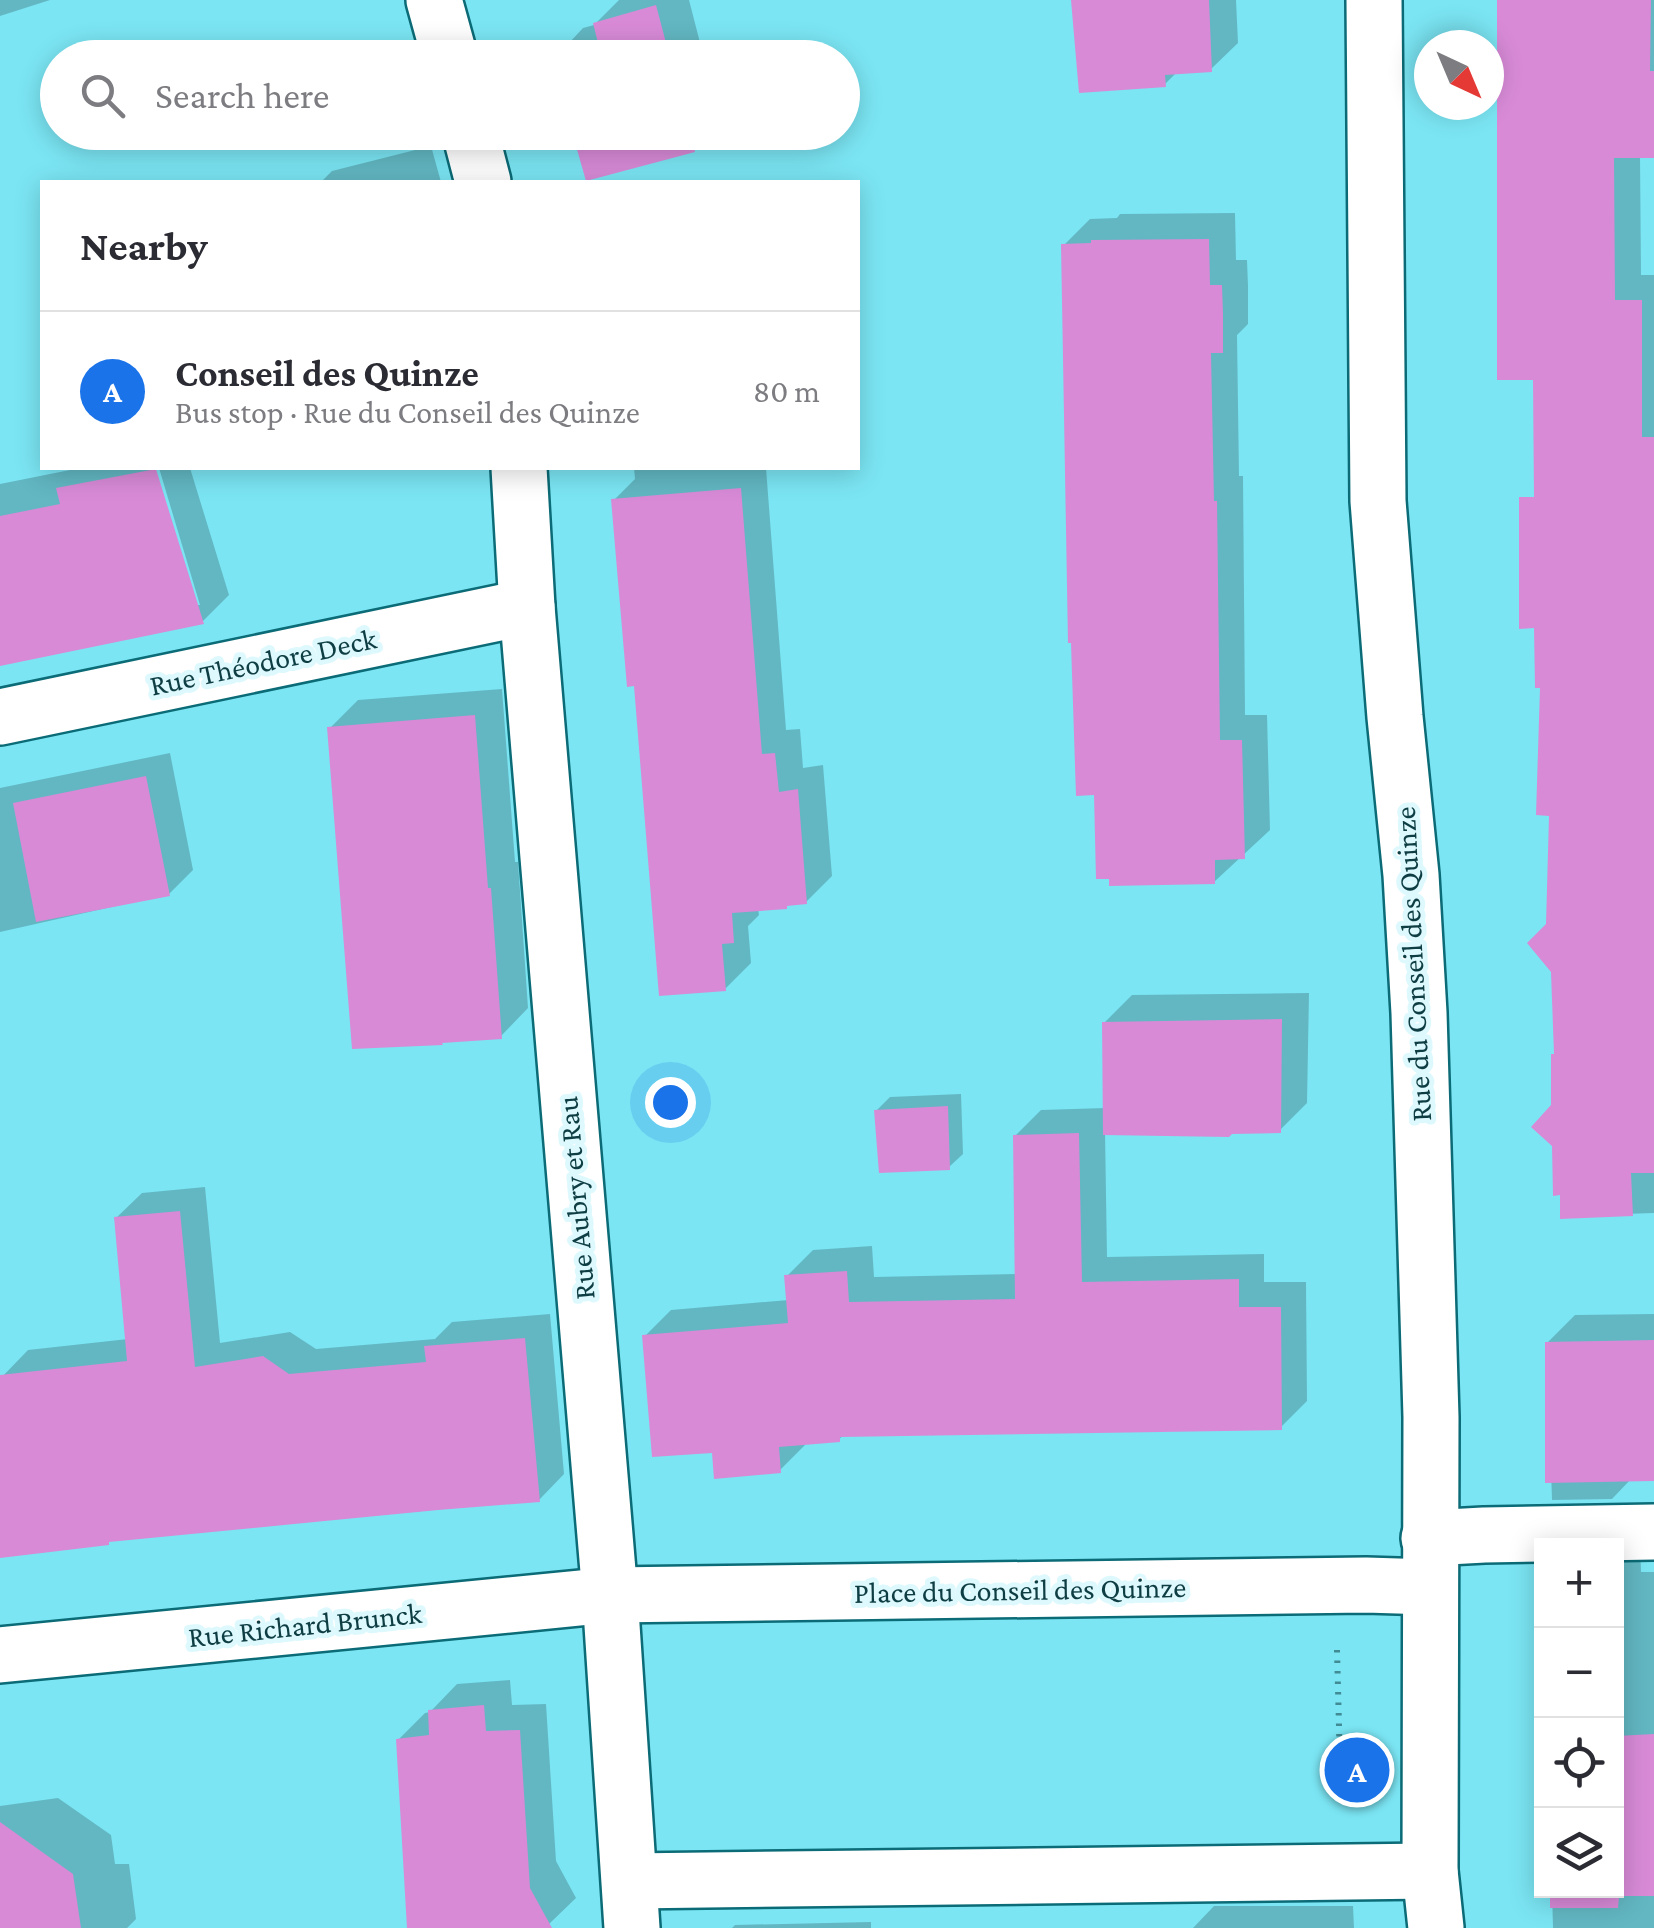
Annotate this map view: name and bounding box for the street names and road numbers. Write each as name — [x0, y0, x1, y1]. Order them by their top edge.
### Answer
street label: Rue Théodore Deck — [147, 621, 380, 702]
street label: Rue du Conseil des Quinze — [1388, 806, 1437, 1122]
street label: Rue Aubry et Rau — [550, 1095, 602, 1301]
street label: Place du Conseil des Quinze — [854, 1570, 1186, 1609]
street label: Rue Richard Brunck — [186, 1596, 424, 1653]

